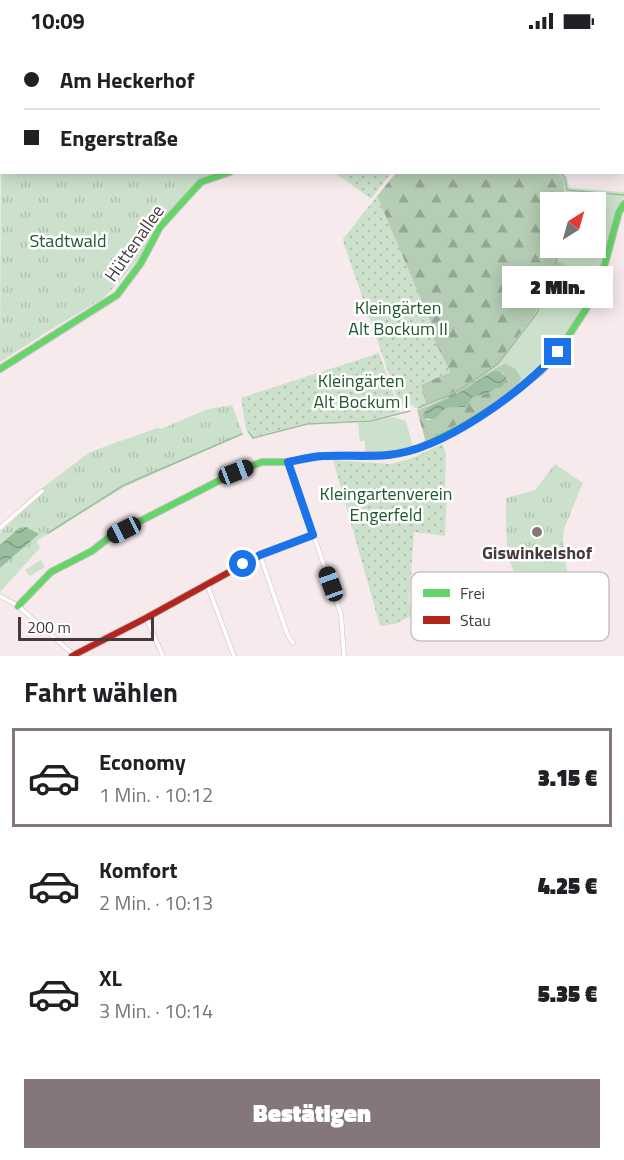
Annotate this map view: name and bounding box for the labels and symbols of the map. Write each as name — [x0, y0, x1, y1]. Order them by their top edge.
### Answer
north arrow — [540, 192, 606, 258]
street label: Hüttenallee — [98, 199, 170, 287]
park label: Stadtwald — [29, 227, 107, 254]
callout: 2 Min. — [502, 265, 614, 307]
park label: Kleingärten Alt Bockum II — [348, 294, 448, 342]
route end — [544, 338, 571, 365]
park label: Kleingärten Alt Bockum I — [313, 367, 409, 415]
car — [216, 457, 256, 487]
park label: Kleingartenverein Engerfeld — [320, 480, 452, 528]
car — [104, 514, 144, 546]
marker: Giswinkelshof — [530, 525, 544, 539]
place label: Giswinkelshof — [482, 539, 593, 566]
route start — [229, 550, 256, 577]
car — [316, 564, 346, 604]
legend — [411, 572, 609, 641]
text: Frei — [460, 581, 485, 605]
text: Stau — [460, 608, 491, 632]
scale bar — [18, 614, 154, 642]

